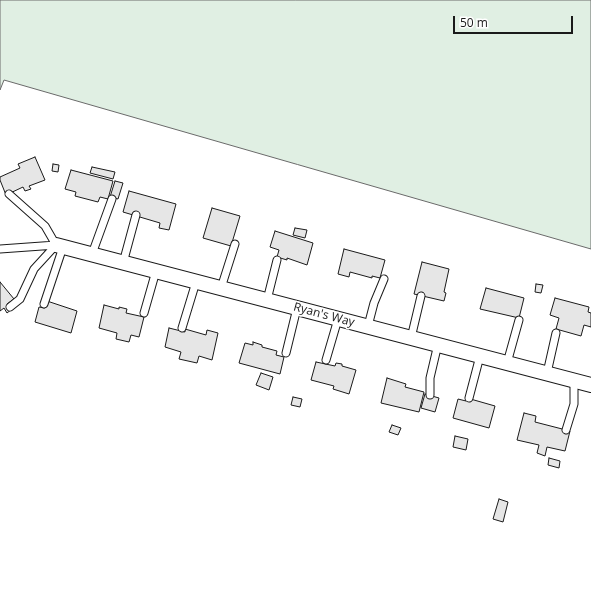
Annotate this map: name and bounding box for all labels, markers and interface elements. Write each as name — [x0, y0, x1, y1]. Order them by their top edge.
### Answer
scale bar — [455, 8, 575, 34]
text: 50 m — [460, 14, 488, 31]
street label: Ryan's Way — [292, 300, 356, 330]

